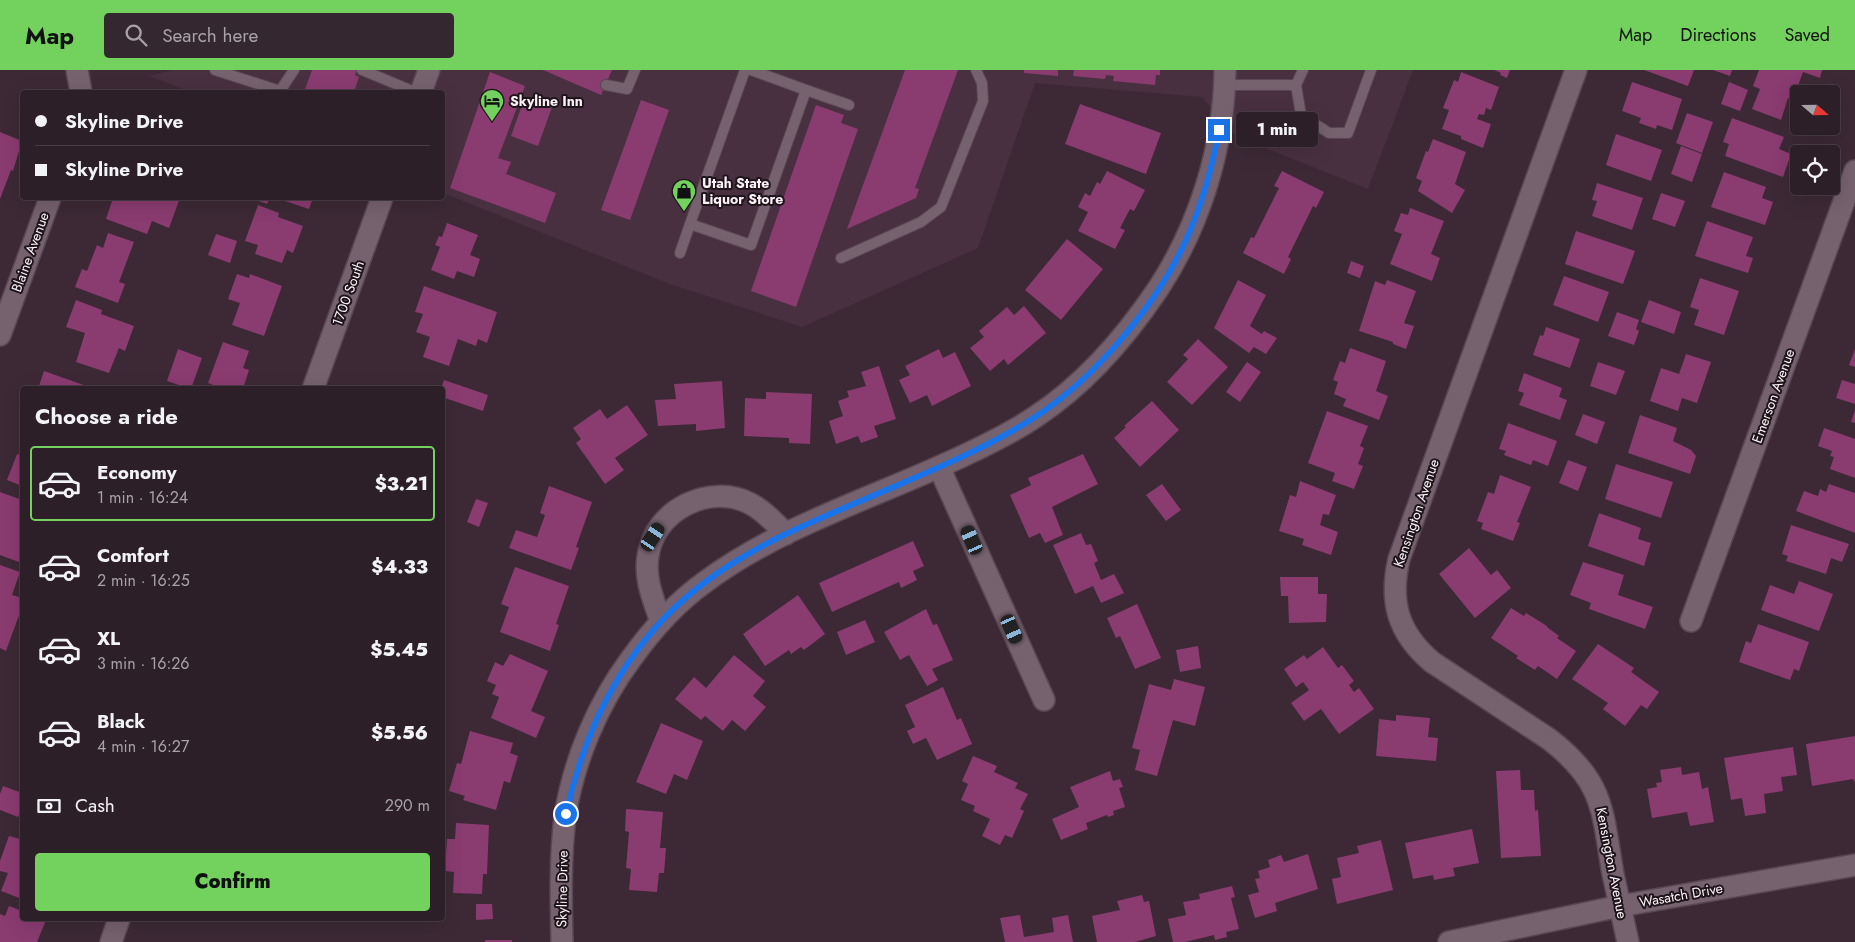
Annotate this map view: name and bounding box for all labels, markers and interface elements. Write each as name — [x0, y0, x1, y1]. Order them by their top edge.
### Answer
search box — [104, 13, 454, 58]
text: Map — [25, 18, 74, 53]
icon: search — [122, 21, 150, 49]
text: Search here — [162, 22, 258, 49]
text: Map — [1619, 22, 1652, 48]
text: Directions — [1680, 22, 1756, 48]
text: Saved — [1784, 22, 1830, 48]
north arrow — [1790, 85, 1840, 135]
map controls — [1790, 85, 1840, 195]
hotel icon: Skyline Inn — [479, 88, 505, 122]
place label: Skyline Inn — [510, 91, 583, 111]
text: Skyline Drive — [65, 108, 184, 135]
callout: 1 min — [1236, 112, 1319, 148]
text: 1 min — [1257, 118, 1297, 141]
route end — [1208, 119, 1230, 141]
button: locate — [1790, 145, 1840, 195]
text: Skyline Drive — [65, 156, 184, 183]
place label: Utah State Liquor Store — [702, 173, 783, 209]
shop icon: Utah State Liquor Store — [671, 178, 697, 212]
street label: Blaine Avenue — [6, 209, 54, 295]
street label: 1700 South — [327, 258, 369, 328]
street label: Emerson Avenue — [1747, 346, 1799, 446]
text: Choose a ride — [35, 400, 178, 432]
street label: Kensington Avenue — [1388, 456, 1444, 570]
text: Economy — [97, 459, 177, 486]
icon: car — [37, 461, 82, 506]
text: $3.21 — [375, 470, 428, 497]
text: 1 min · 16:24 — [97, 486, 188, 509]
car — [638, 520, 667, 554]
car — [959, 523, 984, 557]
text: Comfort — [97, 542, 169, 569]
icon: car — [37, 544, 82, 589]
text: $4.33 — [371, 553, 428, 580]
text: 2 min · 16:25 — [97, 569, 190, 592]
car — [999, 612, 1024, 646]
text: XL — [97, 625, 120, 652]
icon: car — [37, 627, 82, 672]
text: $5.45 — [370, 636, 428, 663]
text: 3 min · 16:26 — [97, 652, 190, 675]
text: Black — [97, 708, 145, 735]
icon: car — [37, 710, 82, 755]
text: $5.56 — [371, 719, 428, 746]
text: 4 min · 16:27 — [97, 735, 189, 758]
icon: cash — [35, 792, 63, 820]
text: Cash — [75, 792, 115, 819]
text: 290 m — [385, 794, 430, 817]
route start — [555, 803, 577, 825]
street label: Kensington Avenue — [1591, 806, 1633, 920]
street label: Skyline Drive — [551, 850, 573, 928]
button: Confirm — [35, 853, 430, 911]
street label: Wasatch Drive — [1638, 878, 1724, 912]

